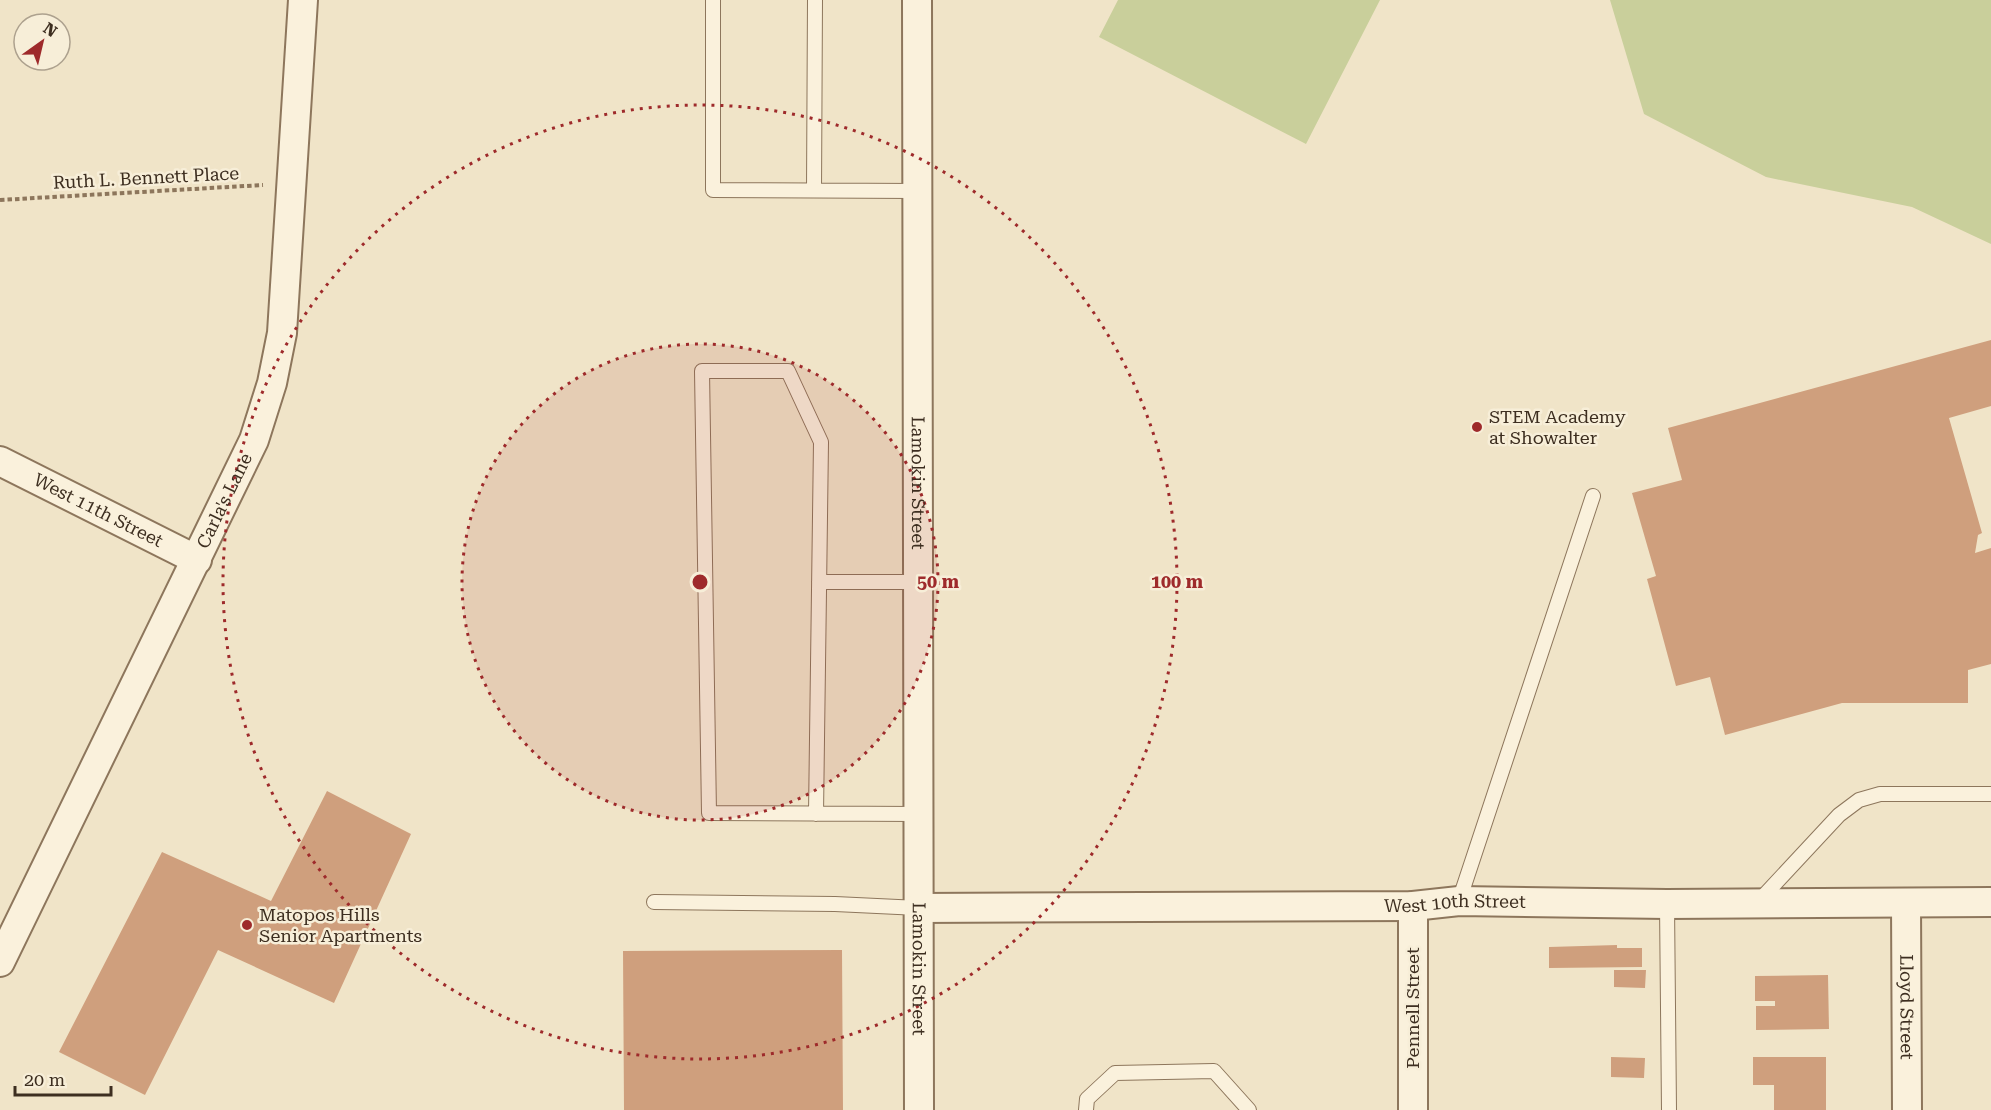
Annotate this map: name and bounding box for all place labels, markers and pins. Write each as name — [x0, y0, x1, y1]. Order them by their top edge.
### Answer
place label: STEM Academy at Showalter — [1489, 406, 1626, 448]
marker: STEM Academy at Showalter — [1470, 420, 1484, 434]
centre of rings — [690, 572, 710, 592]
place label: Matopos Hills Senior Apartments — [259, 904, 422, 946]
marker: Matopos Hills Senior Apartments — [240, 918, 254, 932]

